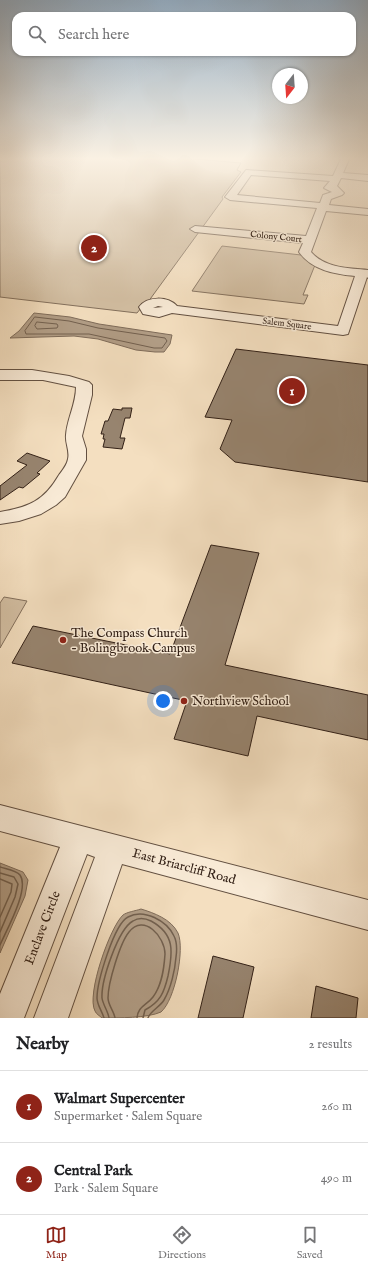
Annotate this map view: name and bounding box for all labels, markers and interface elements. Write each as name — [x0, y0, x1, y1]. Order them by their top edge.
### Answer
search box — [12, 12, 356, 56]
icon: search — [26, 23, 48, 45]
text: Search here — [58, 25, 129, 44]
north arrow — [272, 68, 308, 104]
street label: Colony Court — [250, 229, 302, 245]
pin: 2 — [81, 233, 107, 263]
street label: Salem Square — [262, 316, 312, 332]
pin: 1 — [279, 376, 305, 406]
place label: The Compass Church - Bolingbrook Campus — [71, 625, 196, 657]
marker: The Compass Church - Bolingbrook Campus — [58, 635, 68, 645]
your location — [153, 691, 173, 711]
place label: Northview School — [192, 693, 289, 710]
marker: Northview School — [179, 696, 189, 706]
street label: East Briarcliff Road — [130, 845, 238, 889]
street label: Enclave Circle — [21, 889, 65, 967]
text: Nearby — [16, 1034, 69, 1055]
text: 2 results — [308, 1036, 352, 1053]
text: Walmart Supercenter — [54, 1089, 185, 1108]
text: 1 — [27, 1098, 31, 1115]
text: 260 m — [321, 1098, 352, 1115]
text: Supermarket · Salem Square — [54, 1108, 202, 1125]
text: Central Park — [54, 1161, 133, 1180]
text: 2 — [26, 1170, 32, 1187]
text: 490 m — [321, 1170, 352, 1187]
text: Park · Salem Square — [54, 1180, 158, 1197]
tab: Map — [45, 1224, 67, 1262]
tab: Directions — [158, 1224, 206, 1262]
tab: Saved — [297, 1224, 323, 1262]

